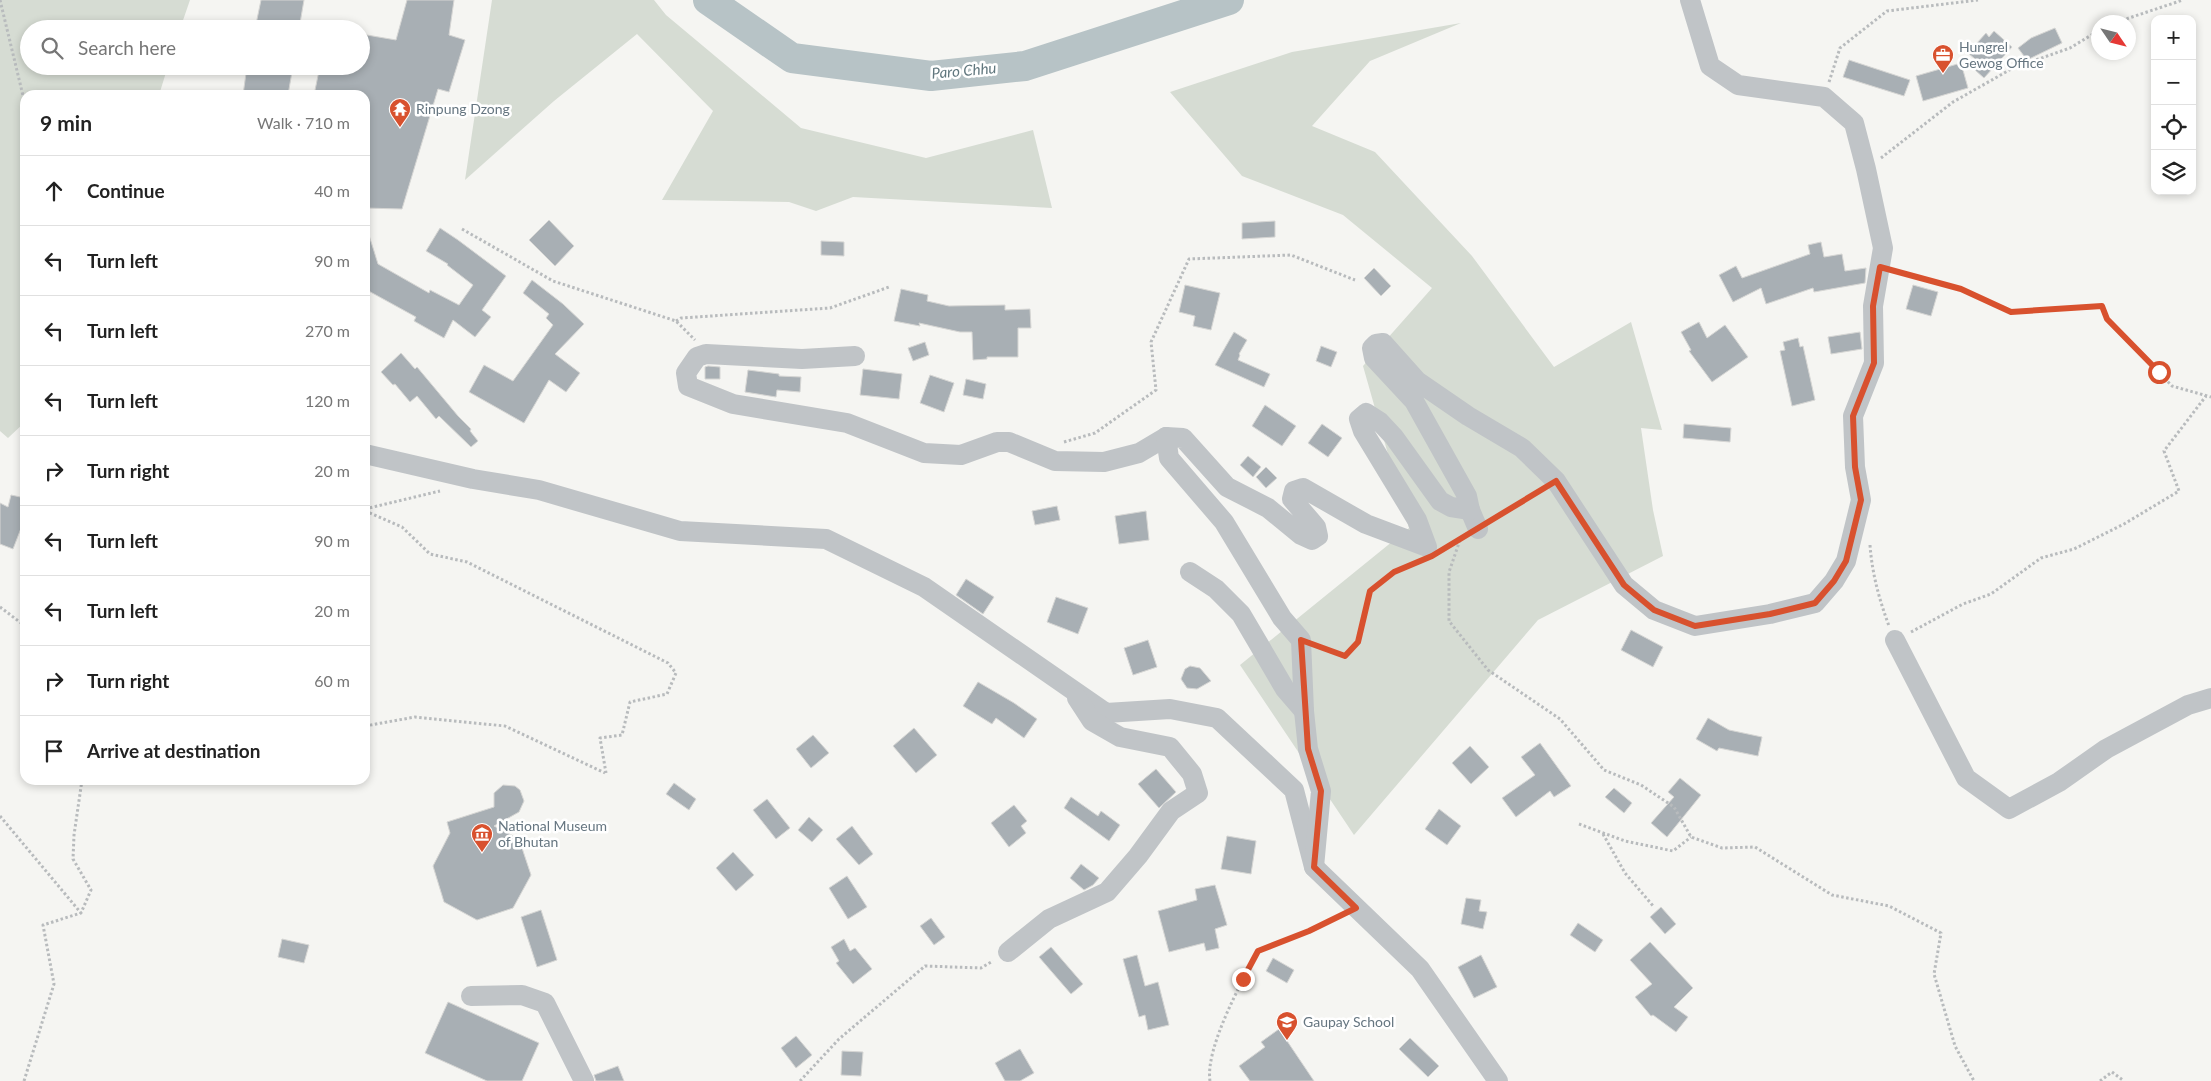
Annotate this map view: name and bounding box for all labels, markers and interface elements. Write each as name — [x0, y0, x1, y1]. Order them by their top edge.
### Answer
north arrow — [2091, 15, 2136, 60]
map controls — [2151, 15, 2196, 195]
button: + — [2151, 15, 2196, 60]
search box — [20, 20, 370, 75]
icon: search — [38, 34, 66, 62]
text: Search here — [78, 36, 176, 59]
place label: Hungrel Gewog Office — [1959, 38, 2044, 71]
office icon: Hungrel Gewog Office — [1931, 43, 1955, 74]
water label: Paro Chhu — [931, 58, 997, 82]
button: − — [2151, 60, 2196, 105]
temple icon: Rinpung Dzong — [388, 97, 412, 128]
place label: Rinpung Dzong — [416, 100, 510, 117]
button: locate — [2151, 105, 2196, 150]
text: 9 min — [40, 110, 92, 135]
text: Walk · 710 m — [257, 113, 350, 132]
button: layers — [2151, 150, 2196, 195]
icon: ahead — [40, 177, 68, 205]
text: Continue — [87, 179, 165, 202]
text: 40 m — [314, 181, 350, 200]
icon: left — [40, 247, 68, 275]
text: Turn left — [87, 249, 158, 272]
text: 90 m — [314, 251, 350, 270]
icon: left — [40, 317, 68, 345]
text: Turn left — [87, 319, 158, 342]
text: 270 m — [305, 321, 350, 340]
route start — [2148, 361, 2171, 384]
icon: left — [40, 387, 68, 415]
text: Turn left — [87, 389, 158, 412]
text: 120 m — [305, 391, 350, 410]
icon: right — [40, 457, 68, 485]
text: Turn right — [87, 459, 169, 482]
text: 20 m — [314, 461, 350, 480]
icon: left — [40, 527, 68, 555]
text: Turn left — [87, 529, 158, 552]
text: 90 m — [314, 531, 350, 550]
icon: left — [40, 597, 68, 625]
text: Turn left — [87, 599, 158, 622]
text: 20 m — [314, 601, 350, 620]
icon: right — [40, 667, 68, 695]
text: Turn right — [87, 669, 169, 692]
text: 60 m — [314, 671, 350, 690]
icon: arrive — [40, 737, 68, 765]
text: Arrive at destination — [87, 739, 260, 762]
place label: National Museum of Bhutan — [498, 817, 607, 850]
museum icon: National Museum of Bhutan — [470, 822, 494, 853]
route end — [1232, 968, 1255, 991]
school or university icon: Gaupay School — [1275, 1010, 1299, 1041]
place label: Gaupay School — [1303, 1013, 1394, 1030]

